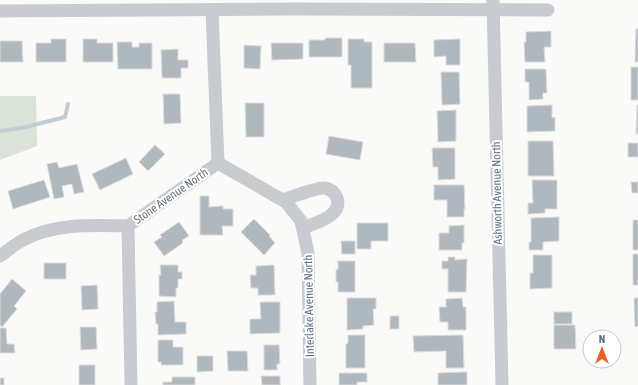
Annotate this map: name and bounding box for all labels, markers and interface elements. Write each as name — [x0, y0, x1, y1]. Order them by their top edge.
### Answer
street label: Ashworth Avenue North — [489, 141, 505, 245]
street label: Stone Avenue North — [131, 165, 211, 227]
street label: Interlake Avenue North — [301, 255, 317, 357]
north arrow — [582, 329, 622, 369]
text: N — [599, 333, 605, 345]

